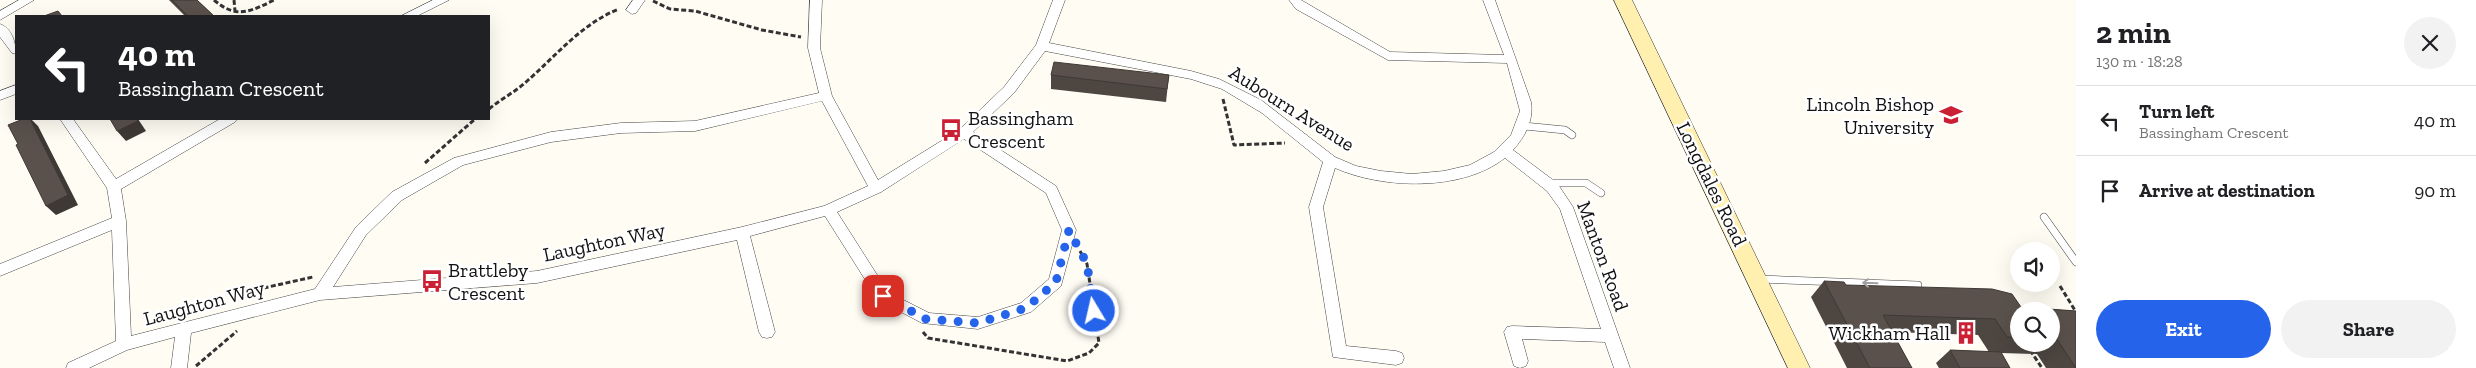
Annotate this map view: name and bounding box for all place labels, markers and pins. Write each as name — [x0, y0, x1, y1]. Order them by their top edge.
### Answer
place label: Lincoln Bishop University — [1806, 92, 1935, 139]
school or university icon: Lincoln Bishop University — [1938, 102, 1964, 128]
place label: Bassingham Crescent — [968, 106, 1074, 153]
bus stop icon: Bassingham Crescent — [938, 117, 964, 143]
place label: Brattleby Crescent — [448, 258, 529, 305]
bus stop icon: Brattleby Crescent — [419, 268, 445, 294]
pin — [862, 275, 904, 317]
building icon: Wickham Hall — [1953, 320, 1979, 346]
place label: Wickham Hall — [1829, 321, 1950, 345]

